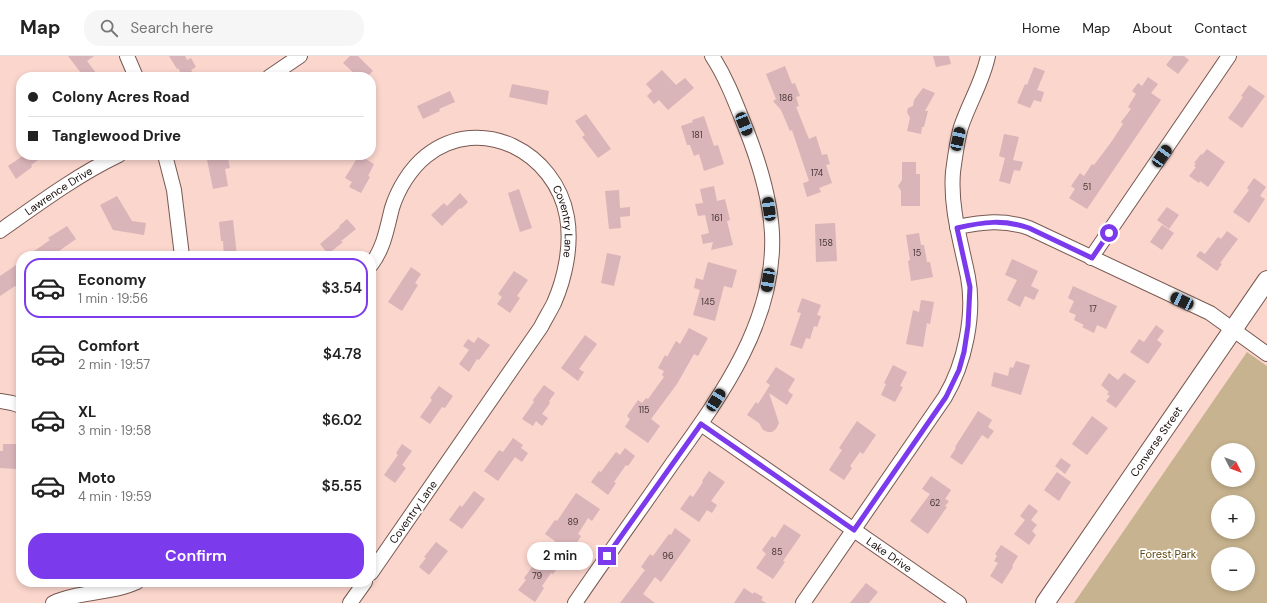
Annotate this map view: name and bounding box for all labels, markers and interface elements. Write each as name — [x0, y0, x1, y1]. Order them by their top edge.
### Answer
search box — [84, 10, 364, 46]
text: Map — [20, 15, 60, 40]
icon: search — [98, 17, 120, 39]
text: Search here — [130, 18, 213, 38]
text: Home — [1022, 19, 1060, 37]
text: Map — [1082, 19, 1110, 37]
text: About — [1132, 19, 1172, 37]
text: Contact — [1194, 19, 1247, 37]
text: Colony Acres Road — [52, 87, 190, 107]
house number: 186 — [779, 92, 793, 104]
car — [734, 111, 754, 137]
text: Tanglewood Drive — [52, 126, 181, 146]
car — [950, 126, 966, 152]
house number: 181 — [692, 129, 703, 141]
car — [1150, 143, 1174, 169]
street label: Lawrence Drive — [22, 164, 95, 218]
house number: 174 — [811, 167, 824, 179]
house number: 51 — [1083, 181, 1091, 193]
street label: Coventry Lane — [550, 183, 576, 259]
car — [761, 196, 777, 222]
house number: 161 — [711, 212, 723, 224]
route start — [1100, 224, 1118, 242]
house number: 158 — [819, 237, 833, 249]
house number: 15 — [913, 247, 921, 259]
car — [760, 267, 776, 293]
icon: car — [30, 270, 66, 306]
text: Economy — [78, 270, 146, 290]
text: $3.54 — [322, 278, 362, 298]
text: 1 min · 19:56 — [78, 290, 148, 307]
car — [1169, 290, 1195, 312]
house number: 145 — [701, 296, 715, 308]
house number: 17 — [1089, 303, 1097, 315]
icon: car — [30, 336, 66, 372]
text: Comfort — [78, 336, 139, 356]
text: $4.78 — [323, 344, 362, 364]
text: 2 min · 19:57 — [78, 356, 150, 373]
car — [705, 387, 727, 413]
icon: car — [30, 402, 66, 438]
text: XL — [78, 402, 96, 422]
house number: 115 — [638, 404, 650, 416]
street label: Converse Street — [1127, 404, 1185, 479]
text: $6.02 — [322, 410, 362, 430]
text: 3 min · 19:58 — [78, 422, 151, 439]
north arrow — [1211, 443, 1255, 487]
map controls — [1211, 443, 1255, 591]
icon: car — [30, 468, 66, 504]
text: Moto — [78, 468, 116, 488]
text: $5.55 — [322, 476, 362, 496]
street label: Coventry Lane — [386, 478, 440, 546]
text: 4 min · 19:59 — [78, 488, 152, 505]
button: + — [1211, 495, 1255, 539]
house number: 62 — [930, 497, 940, 509]
house number: 89 — [568, 516, 579, 528]
button: Confirm — [28, 533, 364, 579]
street label: Lake Drive — [864, 534, 915, 575]
callout: 2 min — [527, 542, 593, 570]
house number: 85 — [772, 546, 782, 558]
text: 2 min — [543, 547, 577, 564]
route end — [598, 547, 616, 565]
park label: Forest Park — [1140, 547, 1197, 561]
button: − — [1211, 547, 1255, 591]
house number: 96 — [662, 550, 674, 562]
house number: 79 — [532, 570, 542, 582]

